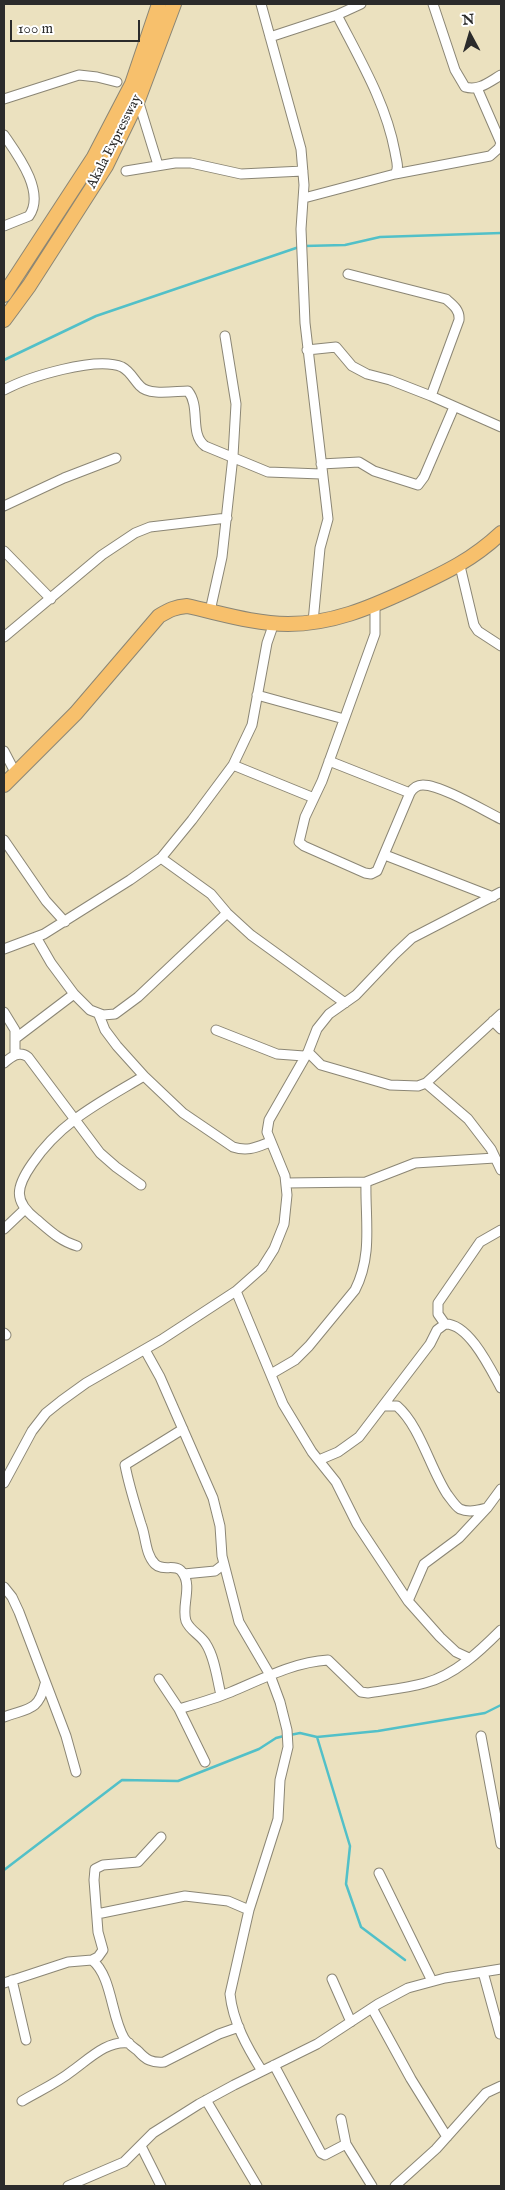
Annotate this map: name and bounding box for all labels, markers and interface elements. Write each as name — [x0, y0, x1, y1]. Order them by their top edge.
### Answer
scale bar — [12, 10, 142, 42]
north arrow — [445, 10, 495, 60]
text: N — [461, 10, 475, 30]
text: 100 m — [18, 19, 53, 38]
street label: Akala Expressway — [84, 92, 146, 192]

